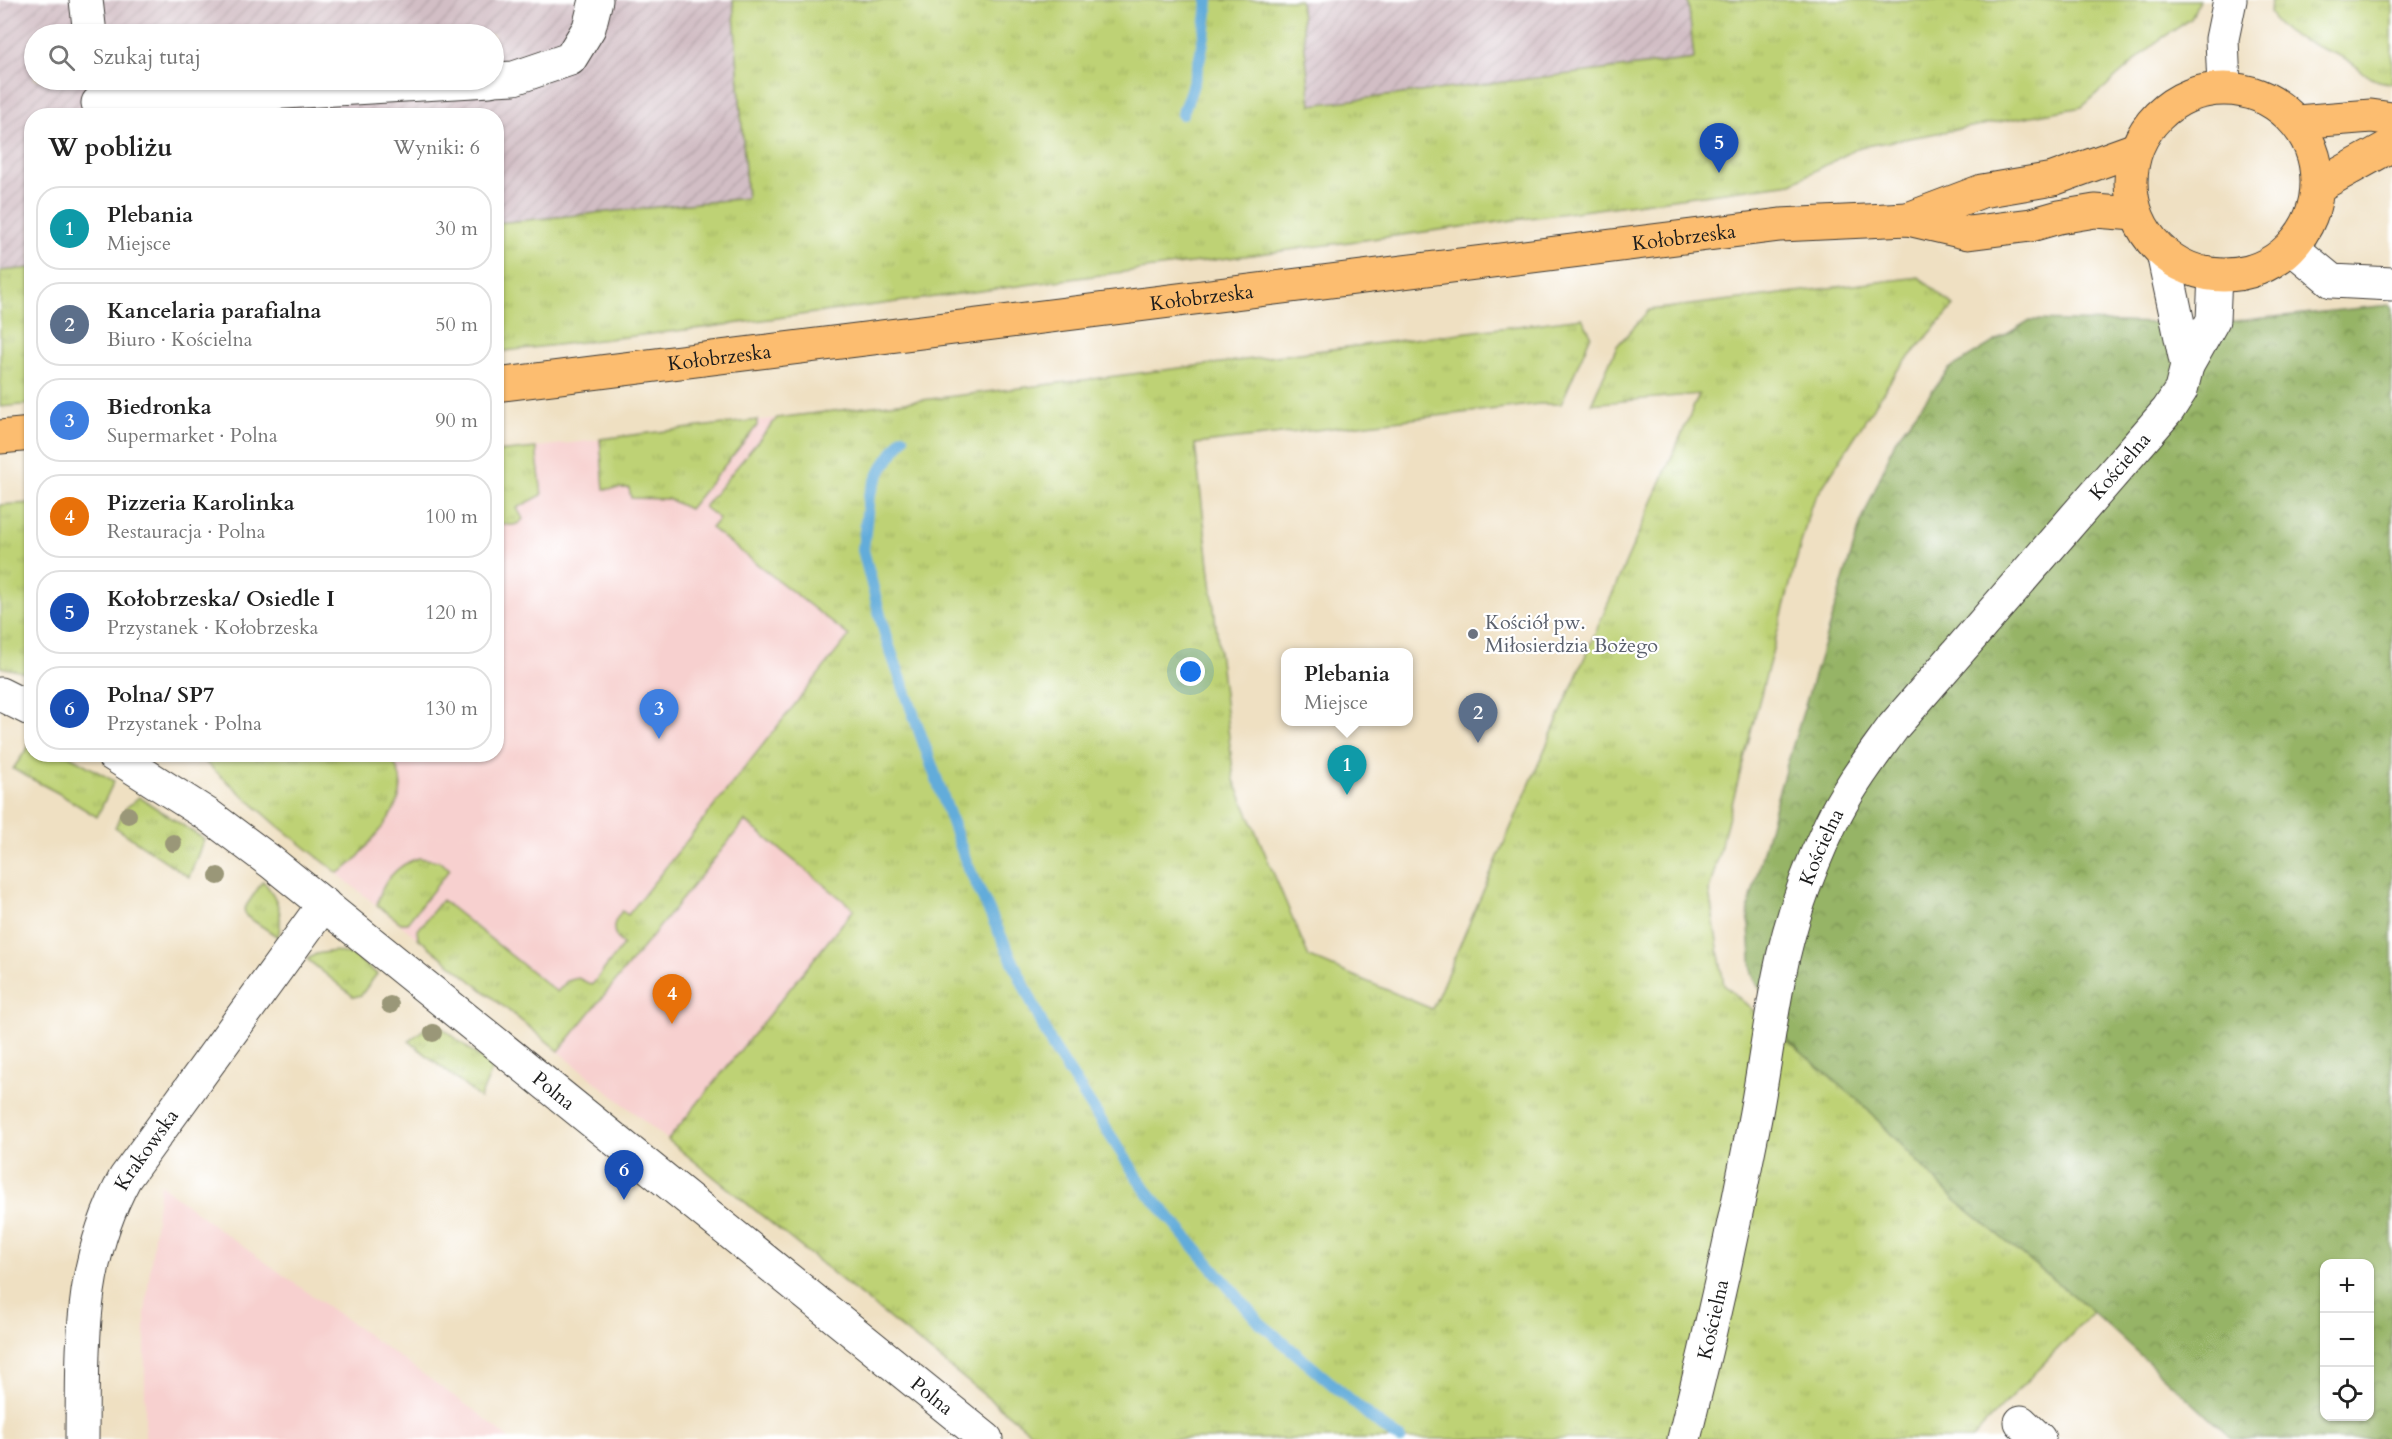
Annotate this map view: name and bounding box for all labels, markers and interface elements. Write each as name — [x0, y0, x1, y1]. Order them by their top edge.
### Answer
search box — [24, 24, 504, 90]
icon: search — [45, 41, 78, 74]
text: Szukaj tutaj — [93, 42, 201, 72]
pin: 5 — [1700, 124, 1738, 173]
text: W pobliżu — [48, 130, 173, 165]
text: Wyniki: 6 — [393, 134, 480, 161]
text: Plebania — [107, 200, 193, 230]
text: 1 — [64, 215, 75, 242]
text: 30 m — [435, 215, 478, 242]
street label: Kołobrzeska — [1630, 217, 1738, 257]
text: Miejsce — [107, 230, 171, 257]
street label: Kołobrzeska — [1148, 277, 1255, 317]
text: Kancelaria parafialna — [107, 296, 322, 326]
text: 2 — [64, 311, 75, 338]
text: 50 m — [435, 311, 478, 338]
text: Biuro · Kościelna — [107, 326, 252, 353]
street label: Kołobrzeska — [666, 337, 773, 377]
text: Biedronka — [107, 392, 212, 422]
text: 3 — [64, 407, 75, 434]
text: 90 m — [435, 407, 478, 434]
text: Supermarket · Polna — [107, 422, 278, 449]
street label: Kościelna — [2083, 426, 2157, 505]
text: Pizzeria Karolinka — [107, 488, 295, 518]
text: 4 — [64, 503, 75, 530]
text: 100 m — [425, 503, 478, 530]
text: Restauracja · Polna — [107, 518, 265, 545]
text: Kołobrzeska/ Osiedle I — [107, 584, 335, 614]
text: 5 — [64, 599, 75, 626]
text: 120 m — [425, 599, 478, 626]
place label: Kościół pw. Miłosierdzia Bożego — [1485, 609, 1658, 659]
text: Przystanek · Kołobrzeska — [107, 614, 318, 641]
marker: Kościół pw. Miłosierdzia Bożego — [1466, 627, 1480, 641]
popup — [1281, 648, 1413, 726]
your location — [1176, 657, 1205, 686]
text: Plebania — [1304, 659, 1390, 689]
text: Polna/ SP7 — [107, 680, 214, 710]
text: Miejsce — [1304, 689, 1368, 716]
pin: 3 — [640, 690, 678, 739]
pin: 2 — [1458, 694, 1498, 743]
text: 6 — [64, 695, 75, 722]
text: 130 m — [425, 695, 478, 722]
text: Przystanek · Polna — [107, 710, 262, 737]
pin: 1 — [1328, 746, 1366, 795]
street label: Kościelna — [1792, 803, 1850, 889]
pin: 4 — [652, 974, 692, 1024]
street label: Polna — [527, 1065, 581, 1116]
street label: Krakowska — [107, 1103, 185, 1195]
pin: 6 — [604, 1150, 644, 1200]
map controls — [2320, 1259, 2374, 1421]
button: + — [2320, 1259, 2374, 1313]
street label: Kościelna — [1690, 1276, 1735, 1362]
button: − — [2320, 1313, 2374, 1367]
button: locate — [2320, 1367, 2374, 1421]
street label: Polna — [905, 1370, 960, 1421]

